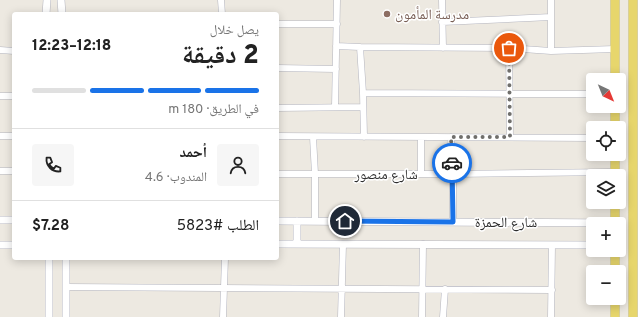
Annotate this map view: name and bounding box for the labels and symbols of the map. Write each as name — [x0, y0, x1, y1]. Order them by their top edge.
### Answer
place label: مدرسة المأمون — [395, 6, 469, 24]
marker: مدرسة المأمون — [382, 9, 392, 19]
pin — [492, 31, 526, 65]
north arrow — [586, 73, 626, 113]
courier — [432, 143, 472, 183]
street label: شارع منصور — [353, 167, 418, 184]
pin — [328, 204, 362, 238]
street label: شارع الحمزة — [475, 215, 537, 232]

